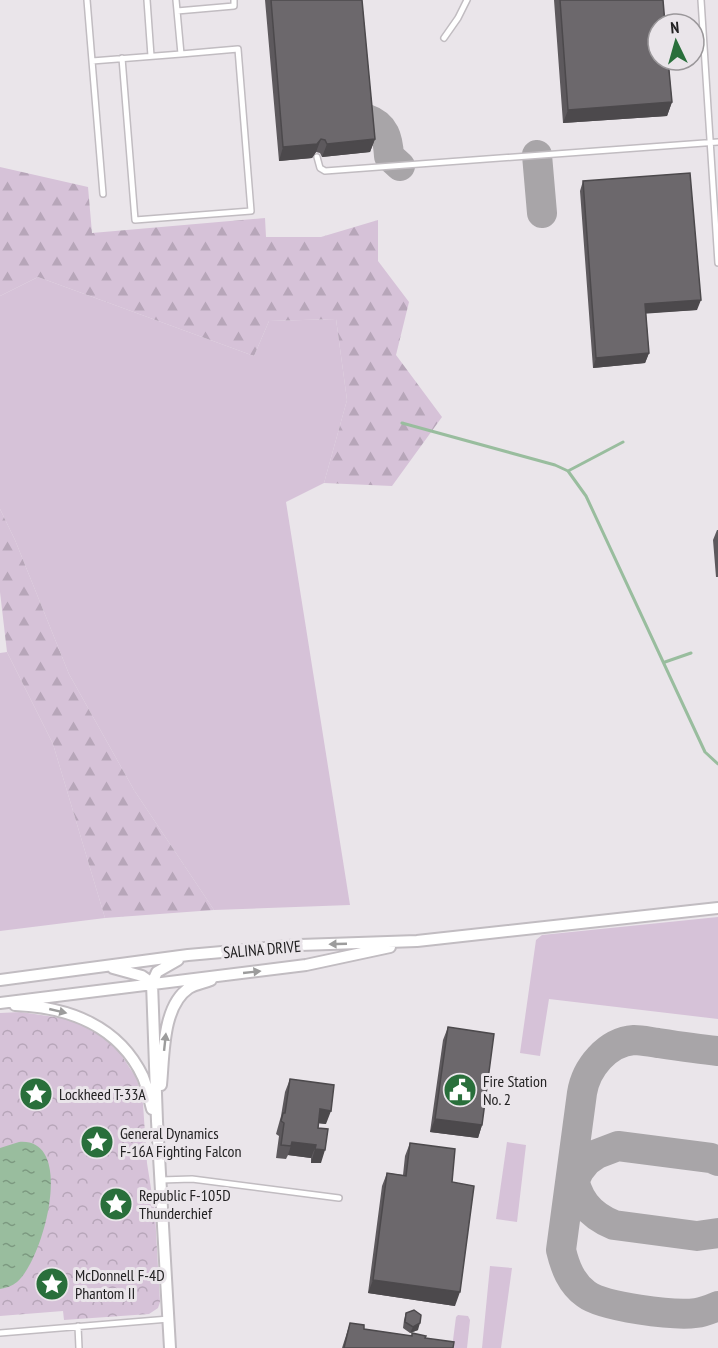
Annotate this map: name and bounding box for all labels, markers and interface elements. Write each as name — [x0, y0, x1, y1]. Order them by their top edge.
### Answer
north arrow — [646, 12, 706, 72]
text: N — [670, 17, 680, 37]
street label: SALINA DRIVE — [222, 936, 302, 962]
one-way arrow — [328, 939, 347, 949]
one-way arrow — [242, 967, 261, 976]
one-way arrow — [49, 1007, 68, 1016]
one-way arrow — [161, 1033, 170, 1052]
place label: Fire Station No. 2 — [483, 1071, 547, 1109]
public building icon: Fire Station No. 2 — [442, 1072, 478, 1108]
place icon: Lockheed T-33A — [18, 1076, 54, 1112]
place label: Lockheed T-33A — [59, 1084, 146, 1104]
place label: General Dynamics F-16A Fighting Falcon — [120, 1123, 241, 1161]
place icon: General Dynamics F-16A Fighting Falcon — [79, 1124, 115, 1160]
place label: Republic F-105D Thunderchief — [139, 1185, 231, 1223]
place icon: Republic F-105D Thunderchief — [98, 1186, 134, 1222]
place label: McDonnell F-4D Phantom II — [75, 1265, 165, 1303]
place icon: McDonnell F-4D Phantom II — [34, 1266, 70, 1302]

